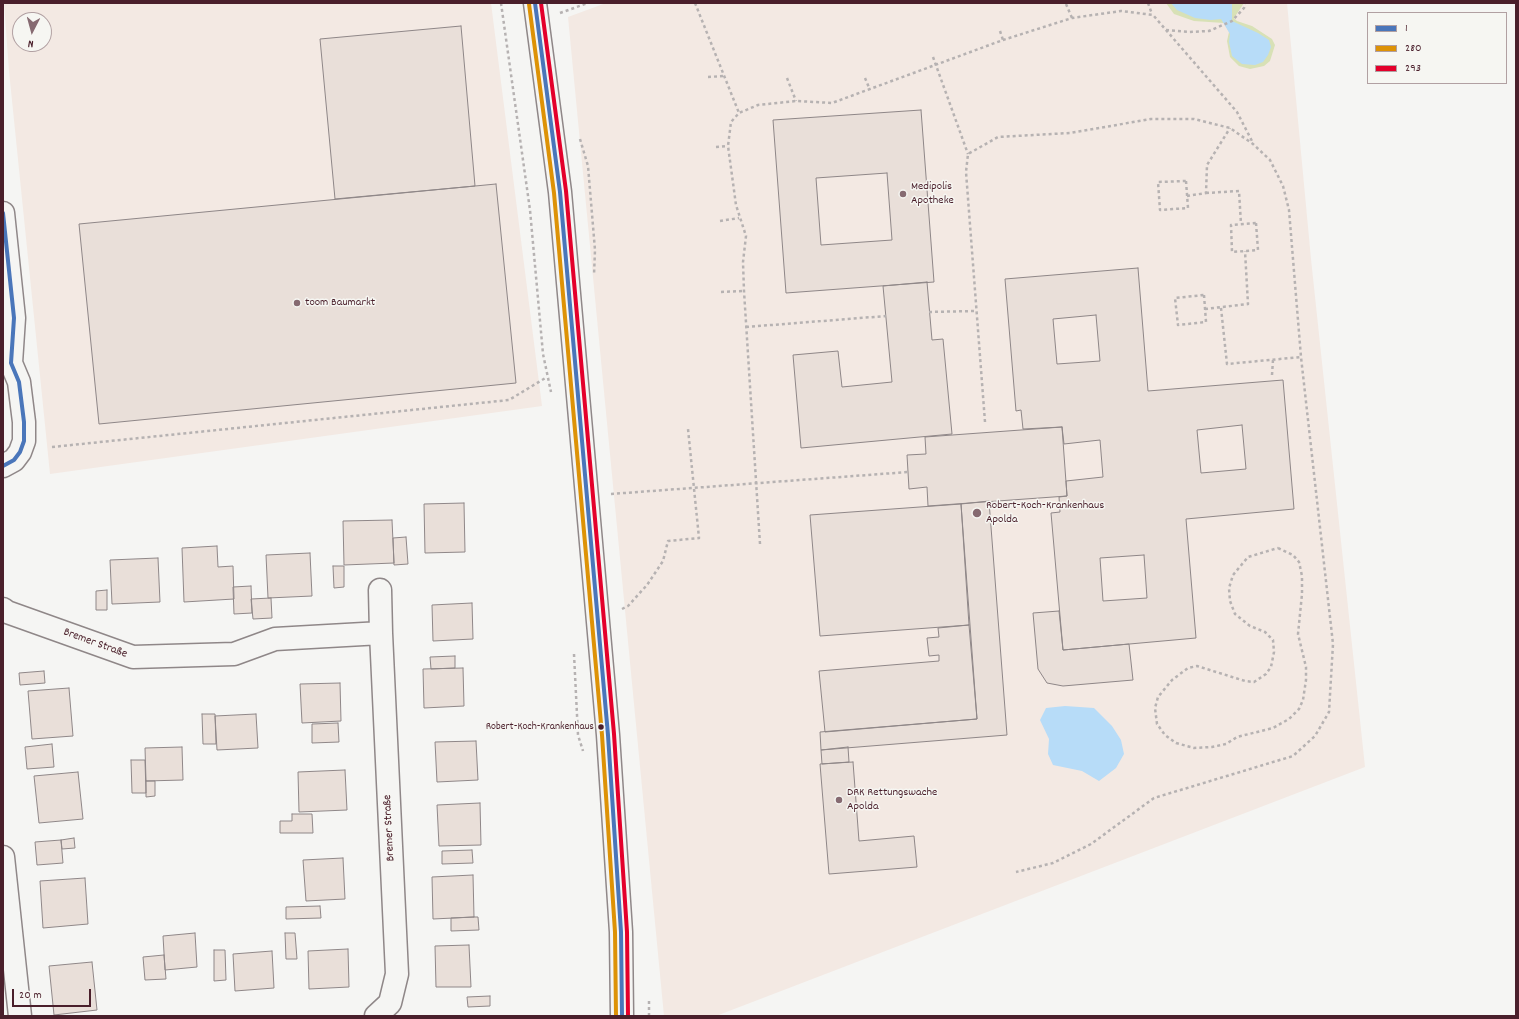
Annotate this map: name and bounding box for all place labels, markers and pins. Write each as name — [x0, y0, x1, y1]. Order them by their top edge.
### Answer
place label: Medipolis Apotheke — [911, 180, 954, 208]
marker: Medipolis Apotheke — [898, 189, 908, 199]
place label: toom Baumarkt — [305, 296, 375, 310]
marker: toom Baumarkt — [292, 298, 302, 308]
place label: Robert-Koch-Krankenhaus Apolda — [986, 499, 1104, 527]
marker: Robert-Koch-Krankenhaus Apolda — [971, 507, 983, 519]
place label: Robert-Koch-Krankenhaus — [486, 720, 594, 734]
marker: Robert-Koch-Krankenhaus — [596, 722, 606, 732]
place label: DRK Rettungswache Apolda — [847, 786, 937, 814]
marker: DRK Rettungswache Apolda — [834, 795, 844, 805]

